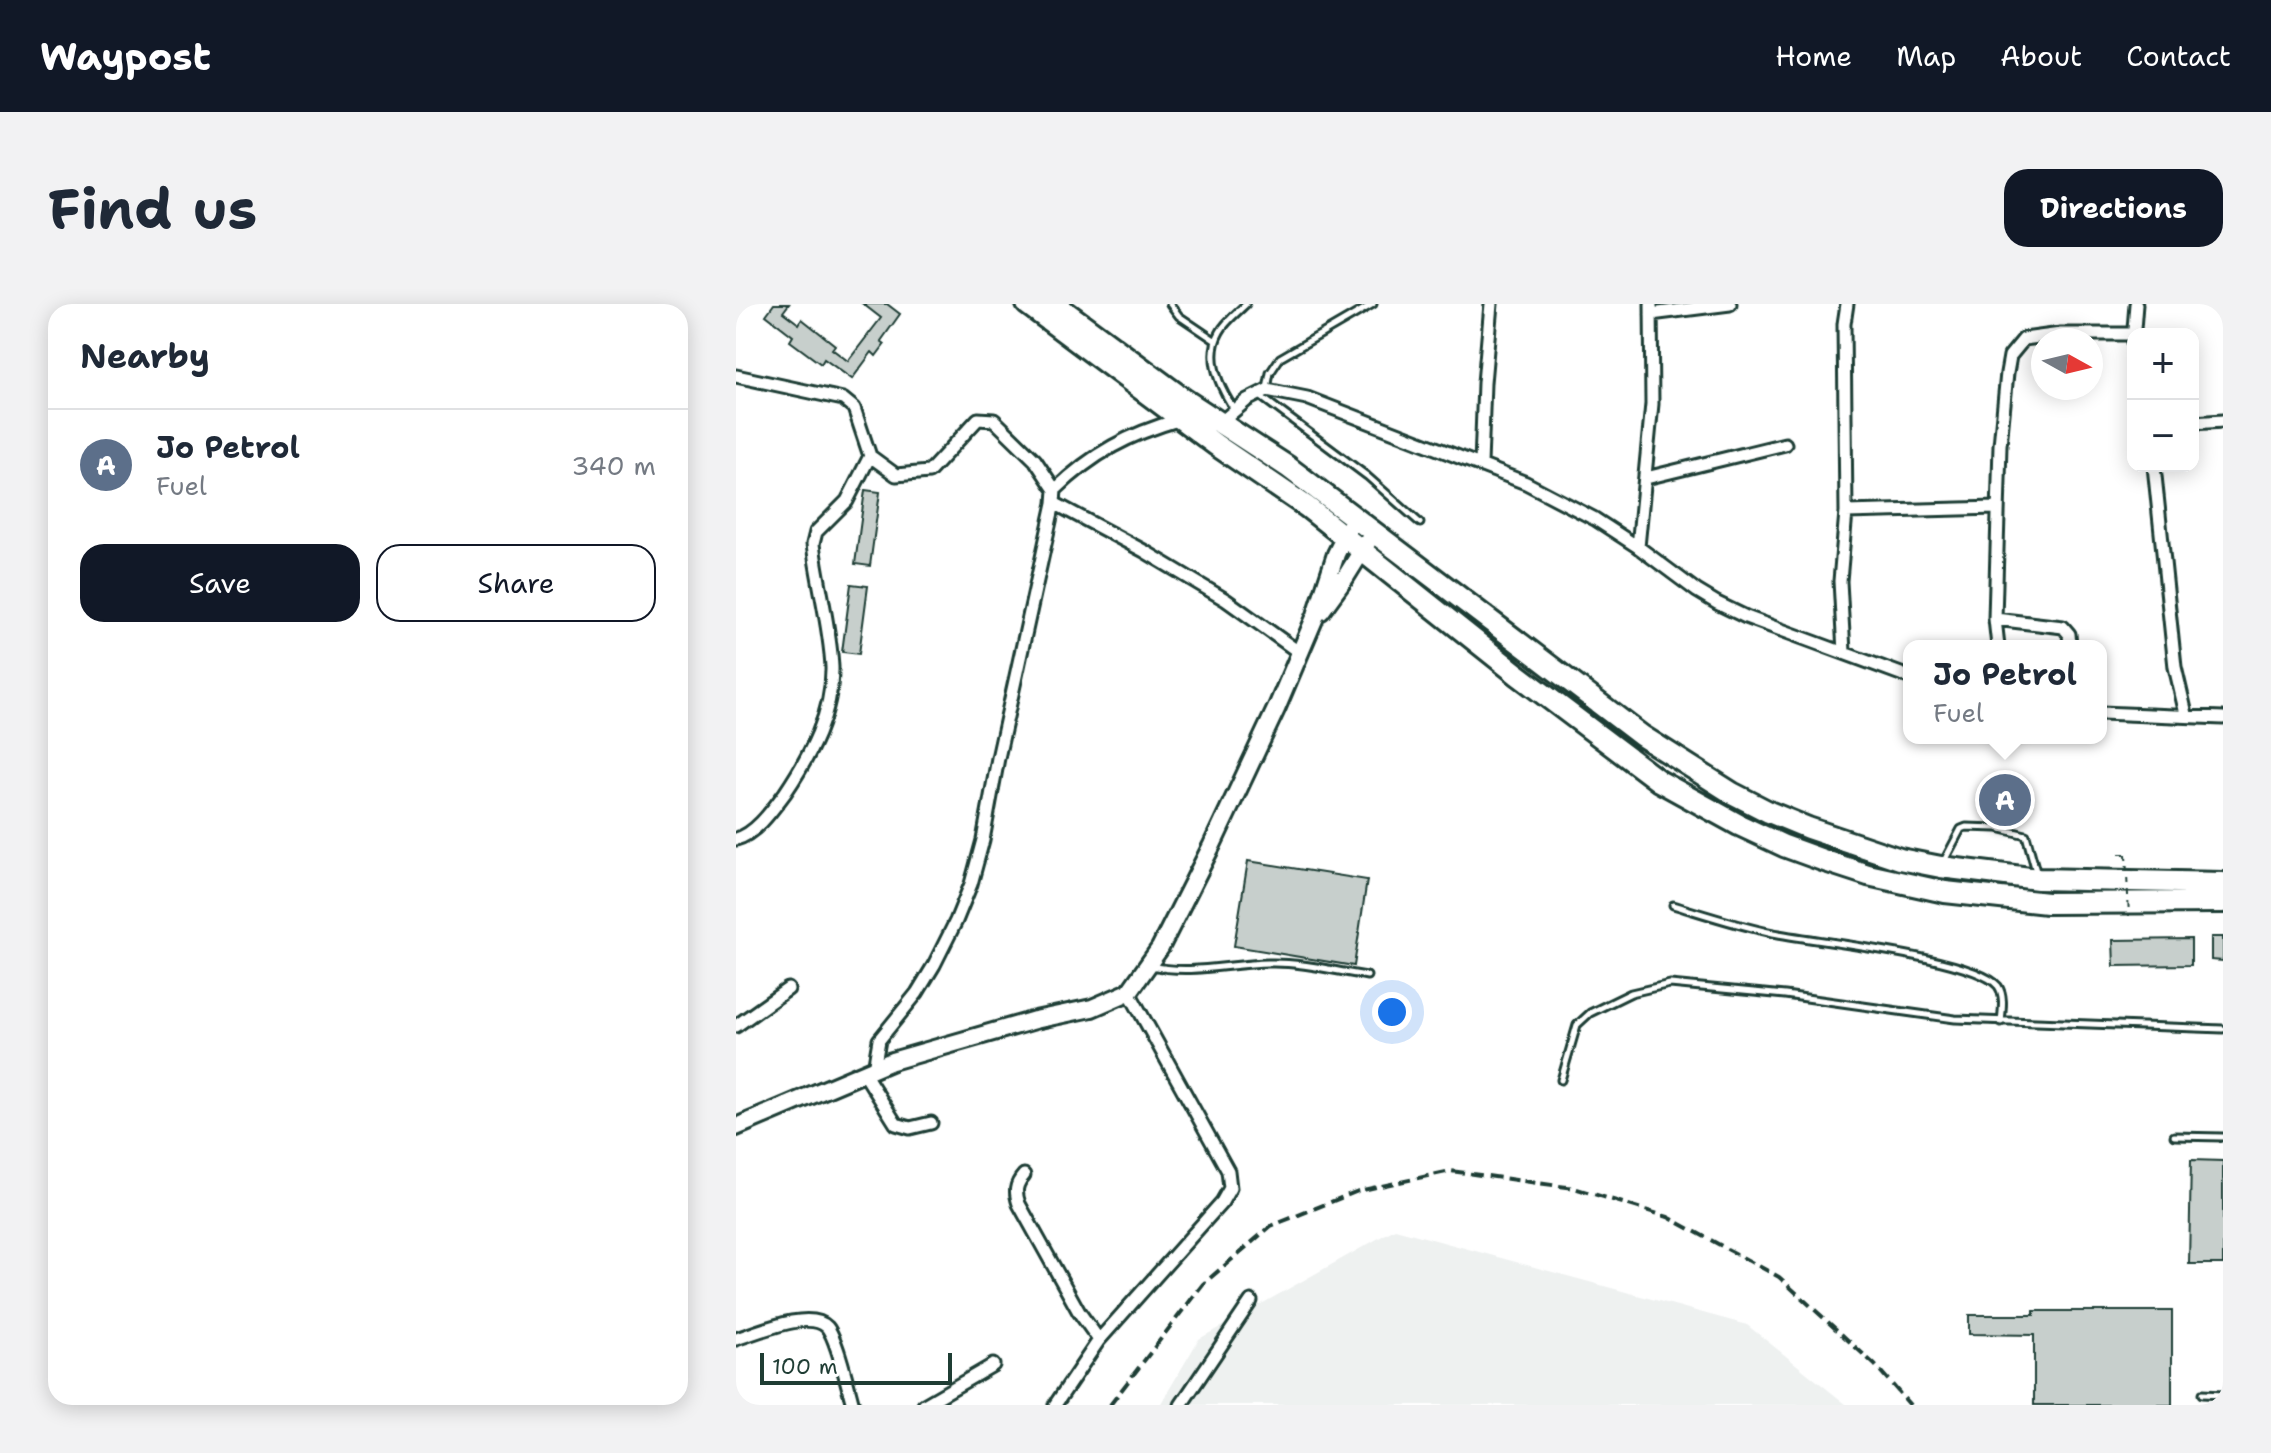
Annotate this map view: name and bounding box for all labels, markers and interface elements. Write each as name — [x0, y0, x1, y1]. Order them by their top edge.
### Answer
text: Waypost — [40, 31, 211, 82]
text: Home — [1775, 37, 1852, 75]
text: Map — [1896, 37, 1956, 75]
text: About — [2000, 37, 2082, 75]
text: Contact — [2126, 37, 2231, 75]
button: Directions — [2004, 169, 2223, 247]
text: Find us — [48, 171, 257, 246]
north arrow — [2031, 328, 2103, 400]
map controls — [2127, 328, 2199, 472]
button: + — [2127, 328, 2199, 400]
text: Nearby — [80, 333, 210, 379]
button: − — [2127, 400, 2199, 472]
text: Jo Petrol — [156, 427, 300, 468]
text: A — [96, 448, 116, 483]
text: 340 m — [571, 448, 656, 483]
text: Fuel — [156, 468, 207, 503]
button: Save — [80, 544, 360, 622]
button: Share — [376, 544, 656, 622]
popup — [1903, 640, 2107, 744]
text: Jo Petrol — [1933, 654, 2077, 695]
text: Fuel — [1933, 695, 1984, 730]
pin: A — [1979, 770, 2031, 830]
your location — [1372, 992, 1412, 1032]
scale bar — [760, 1349, 952, 1385]
text: 100 m — [772, 1352, 838, 1381]

